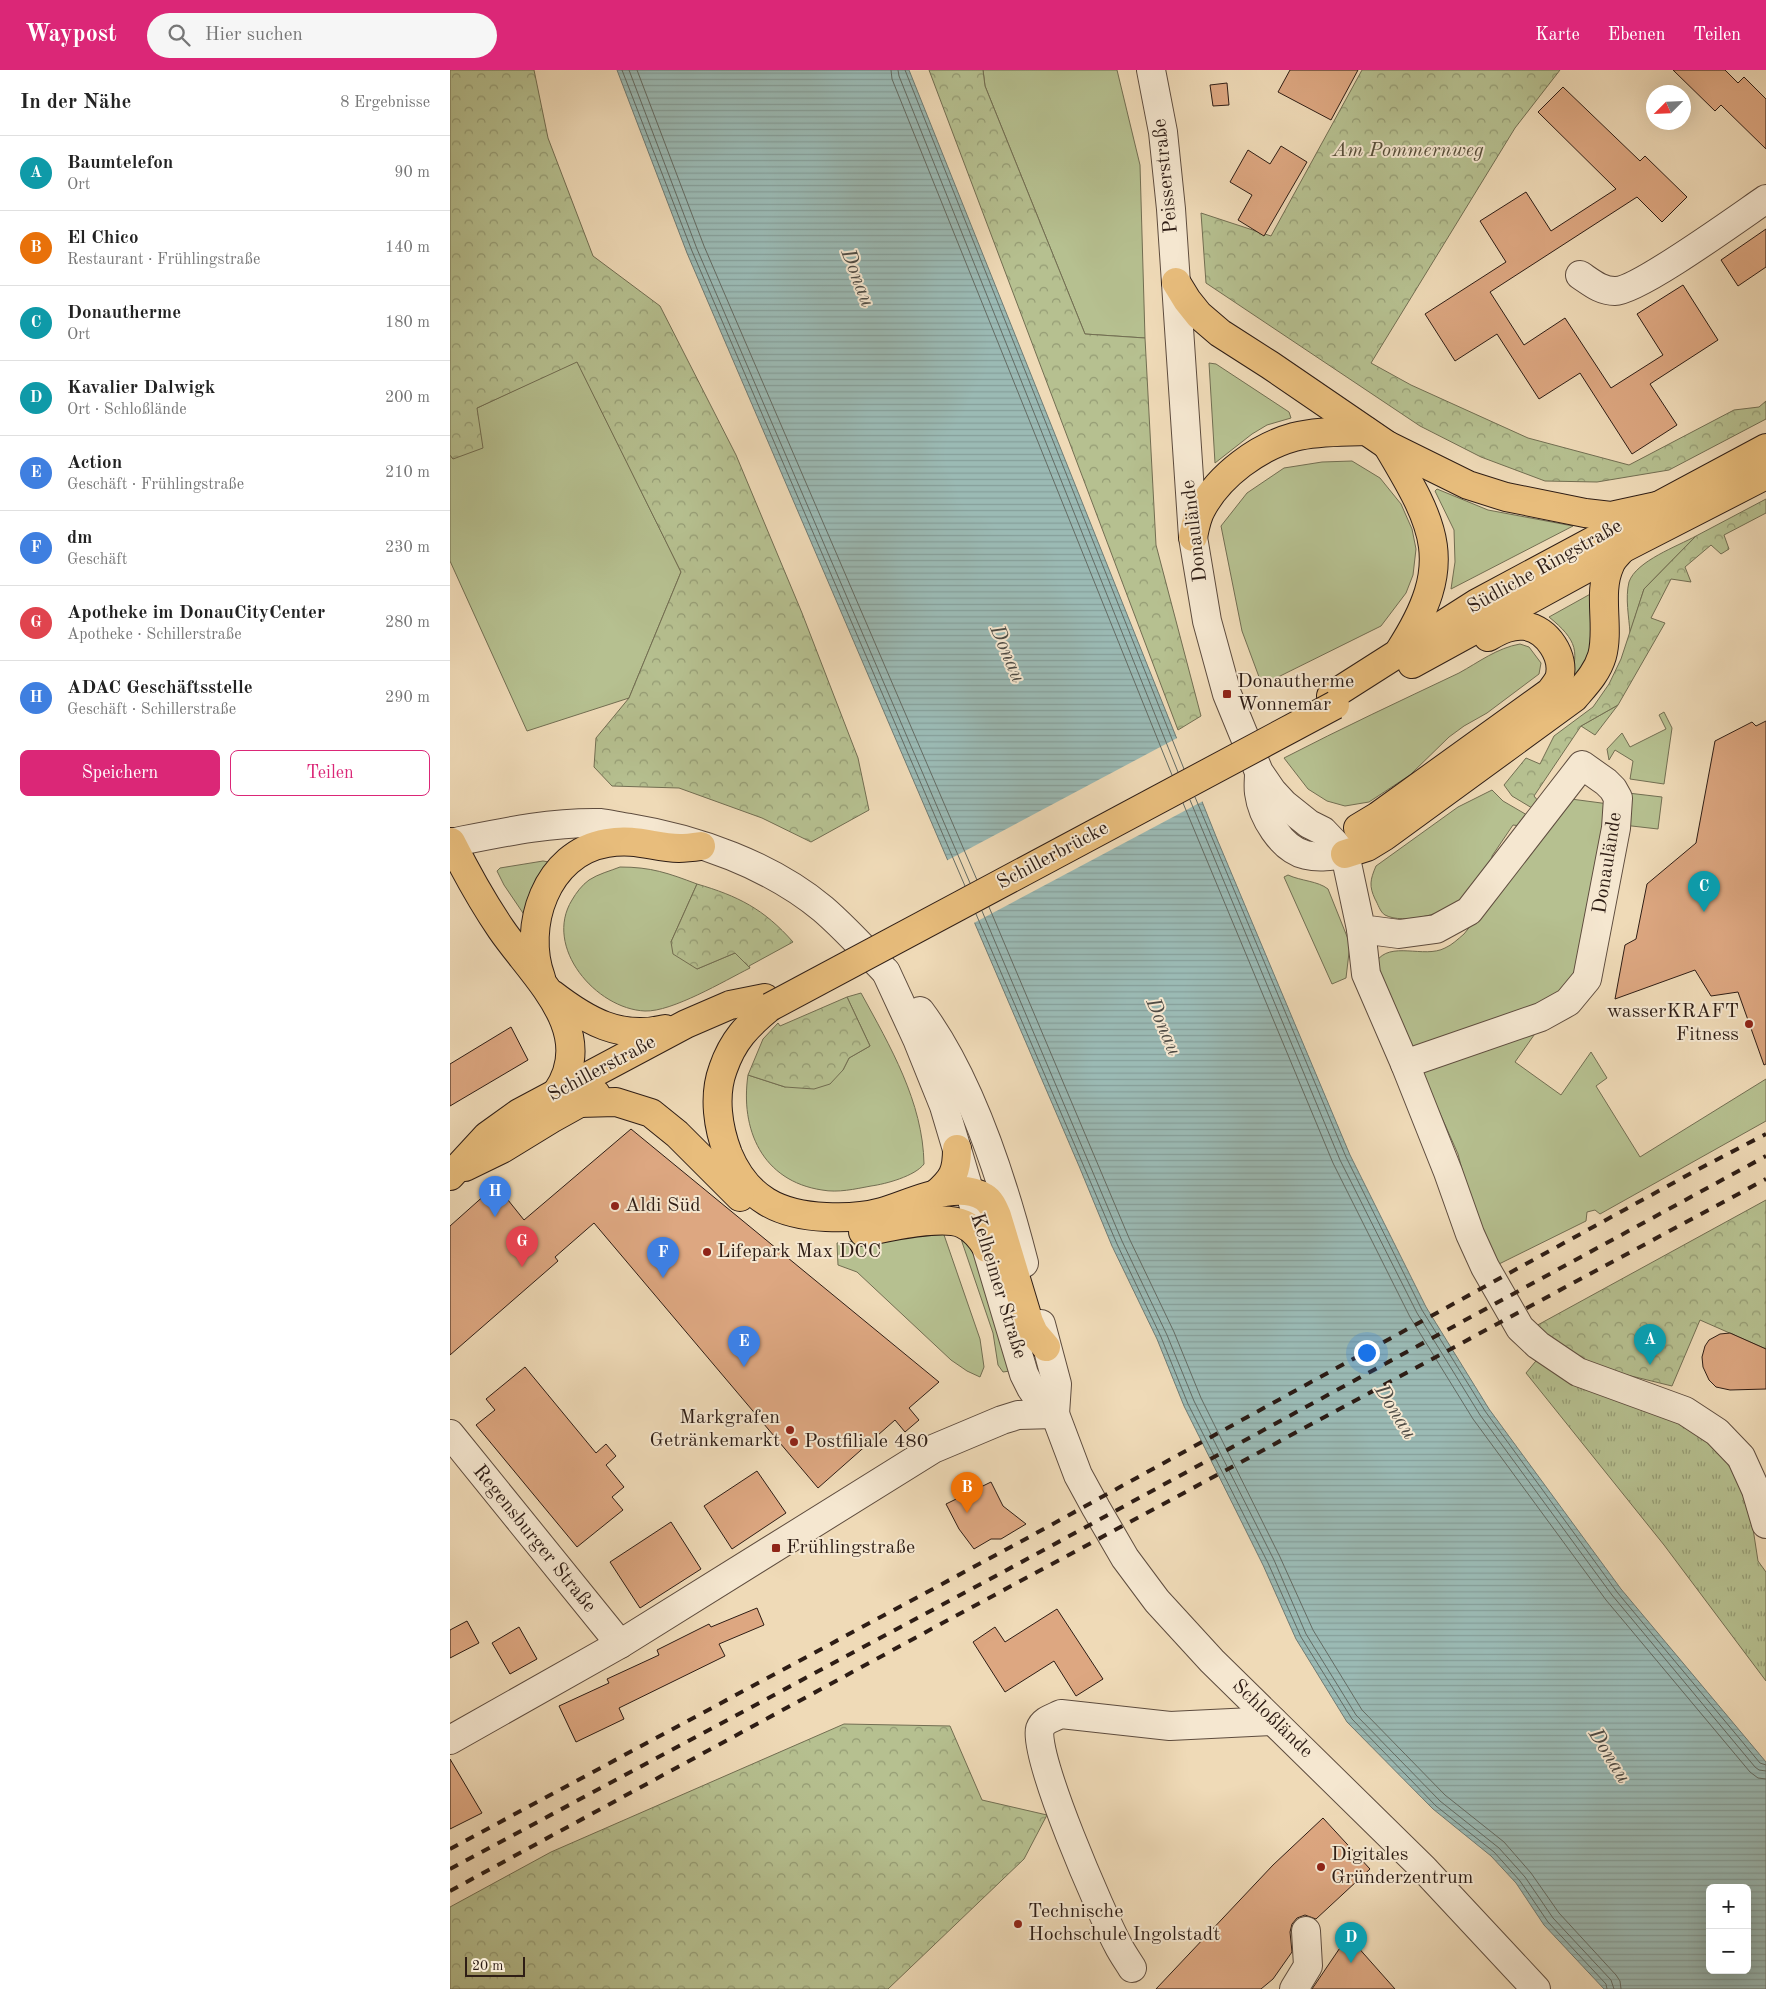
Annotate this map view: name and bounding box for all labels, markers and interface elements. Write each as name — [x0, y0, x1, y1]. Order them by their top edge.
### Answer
search box — [147, 13, 497, 58]
icon: search — [165, 21, 193, 49]
text: Waypost — [25, 23, 117, 47]
text: Hier suchen — [205, 26, 303, 45]
text: Karte — [1535, 26, 1580, 44]
text: Ebenen — [1608, 26, 1665, 44]
text: Teilen — [1693, 26, 1741, 44]
north arrow — [1646, 85, 1691, 130]
text: In der Nähe — [20, 92, 131, 113]
text: 8 Ergebnisse — [340, 95, 430, 111]
street label: Peisserstraße — [1150, 118, 1182, 234]
park label: Am Pommernweg — [1331, 141, 1484, 161]
text: Baumtelefon — [67, 154, 173, 173]
text: A — [30, 165, 42, 181]
text: 90 m — [394, 165, 430, 181]
text: Ort — [67, 177, 90, 193]
text: El Chico — [67, 229, 139, 248]
text: B — [30, 240, 42, 256]
text: 140 m — [385, 240, 430, 256]
water label: Donau — [836, 245, 878, 310]
text: Restaurant · Frühlingstraße — [67, 252, 260, 268]
text: Donautherme — [67, 304, 181, 323]
text: C — [31, 315, 41, 331]
text: 180 m — [385, 315, 430, 331]
text: Ort — [67, 327, 90, 343]
text: Kavalier Dalwigk — [67, 379, 215, 398]
text: D — [30, 390, 42, 406]
text: 200 m — [385, 390, 430, 406]
text: Ort · Schloßlände — [67, 402, 187, 418]
text: Action — [67, 454, 122, 473]
text: E — [30, 465, 42, 481]
text: 210 m — [385, 465, 430, 481]
text: Geschäft · Frühlingstraße — [67, 477, 244, 493]
street label: Donaulände — [1179, 479, 1211, 583]
street label: Südliche Ringstraße — [1464, 516, 1626, 618]
text: dm — [67, 529, 92, 548]
text: F — [31, 540, 41, 556]
text: 230 m — [385, 540, 430, 556]
text: Geschäft — [67, 552, 127, 568]
text: Apotheke im DonauCityCenter — [67, 604, 325, 623]
text: G — [30, 615, 42, 631]
text: 280 m — [385, 615, 430, 631]
water label: Donau — [985, 621, 1029, 686]
text: Apotheke · Schillerstraße — [67, 627, 242, 643]
place label: Donautherme Wonnemar — [1237, 672, 1354, 715]
text: ADAC Geschäftsstelle — [67, 679, 253, 698]
marker: Donautherme Wonnemar — [1221, 688, 1233, 700]
text: H — [29, 690, 43, 706]
text: 290 m — [385, 690, 430, 706]
text: Geschäft · Schillerstraße — [67, 702, 236, 718]
button: Speichern — [20, 750, 220, 796]
button: Teilen — [230, 750, 430, 796]
street label: Donaulände — [1590, 811, 1626, 915]
street label: Schillerbrücke — [994, 818, 1112, 894]
pin: C — [1688, 871, 1720, 912]
water label: Donau — [1141, 994, 1185, 1059]
place label: wasserKRAFT Fitness — [1607, 1002, 1739, 1045]
marker: wasserKRAFT Fitness — [1743, 1018, 1755, 1030]
street label: Schillerstraße — [545, 1032, 659, 1106]
pin: H — [479, 1176, 511, 1217]
place label: Aldi Süd — [625, 1196, 701, 1216]
marker: Aldi Süd — [609, 1200, 621, 1212]
street label: Kelheimer Straße — [966, 1211, 1030, 1361]
pin: G — [506, 1226, 538, 1267]
pin: F — [647, 1237, 679, 1278]
place label: Lifepark Max DCC — [717, 1242, 881, 1262]
marker: Lifepark Max DCC — [701, 1246, 713, 1258]
pin: A — [1634, 1324, 1666, 1365]
pin: E — [728, 1326, 760, 1367]
your location — [1354, 1340, 1380, 1366]
water label: Donau — [1369, 1380, 1420, 1443]
place label: Markgrafen Getränkemarkt — [650, 1408, 780, 1451]
marker: Markgrafen Getränkemarkt — [784, 1424, 796, 1436]
place label: Postfiliale 480 — [804, 1432, 928, 1452]
marker: Postfiliale 480 — [788, 1436, 800, 1448]
street label: Regensburger Straße — [469, 1462, 599, 1616]
pin: B — [951, 1472, 983, 1513]
place label: Frühlingstraße — [786, 1538, 915, 1558]
marker: Frühlingstraße — [770, 1542, 782, 1554]
street label: Schloßlände — [1228, 1676, 1316, 1762]
water label: Donau — [1583, 1724, 1634, 1787]
place label: Digitales Gründerzentrum — [1331, 1845, 1474, 1888]
marker: Digitales Gründerzentrum — [1315, 1861, 1327, 1873]
map controls — [1706, 1884, 1751, 1974]
button: + — [1706, 1884, 1751, 1929]
place label: Technische Hochschule Ingolstadt — [1028, 1902, 1220, 1945]
marker: Technische Hochschule Ingolstadt — [1012, 1918, 1024, 1930]
pin: D — [1335, 1922, 1367, 1963]
button: − — [1706, 1929, 1751, 1974]
scale bar — [465, 1954, 525, 1977]
text: 20 m — [472, 1959, 503, 1973]

